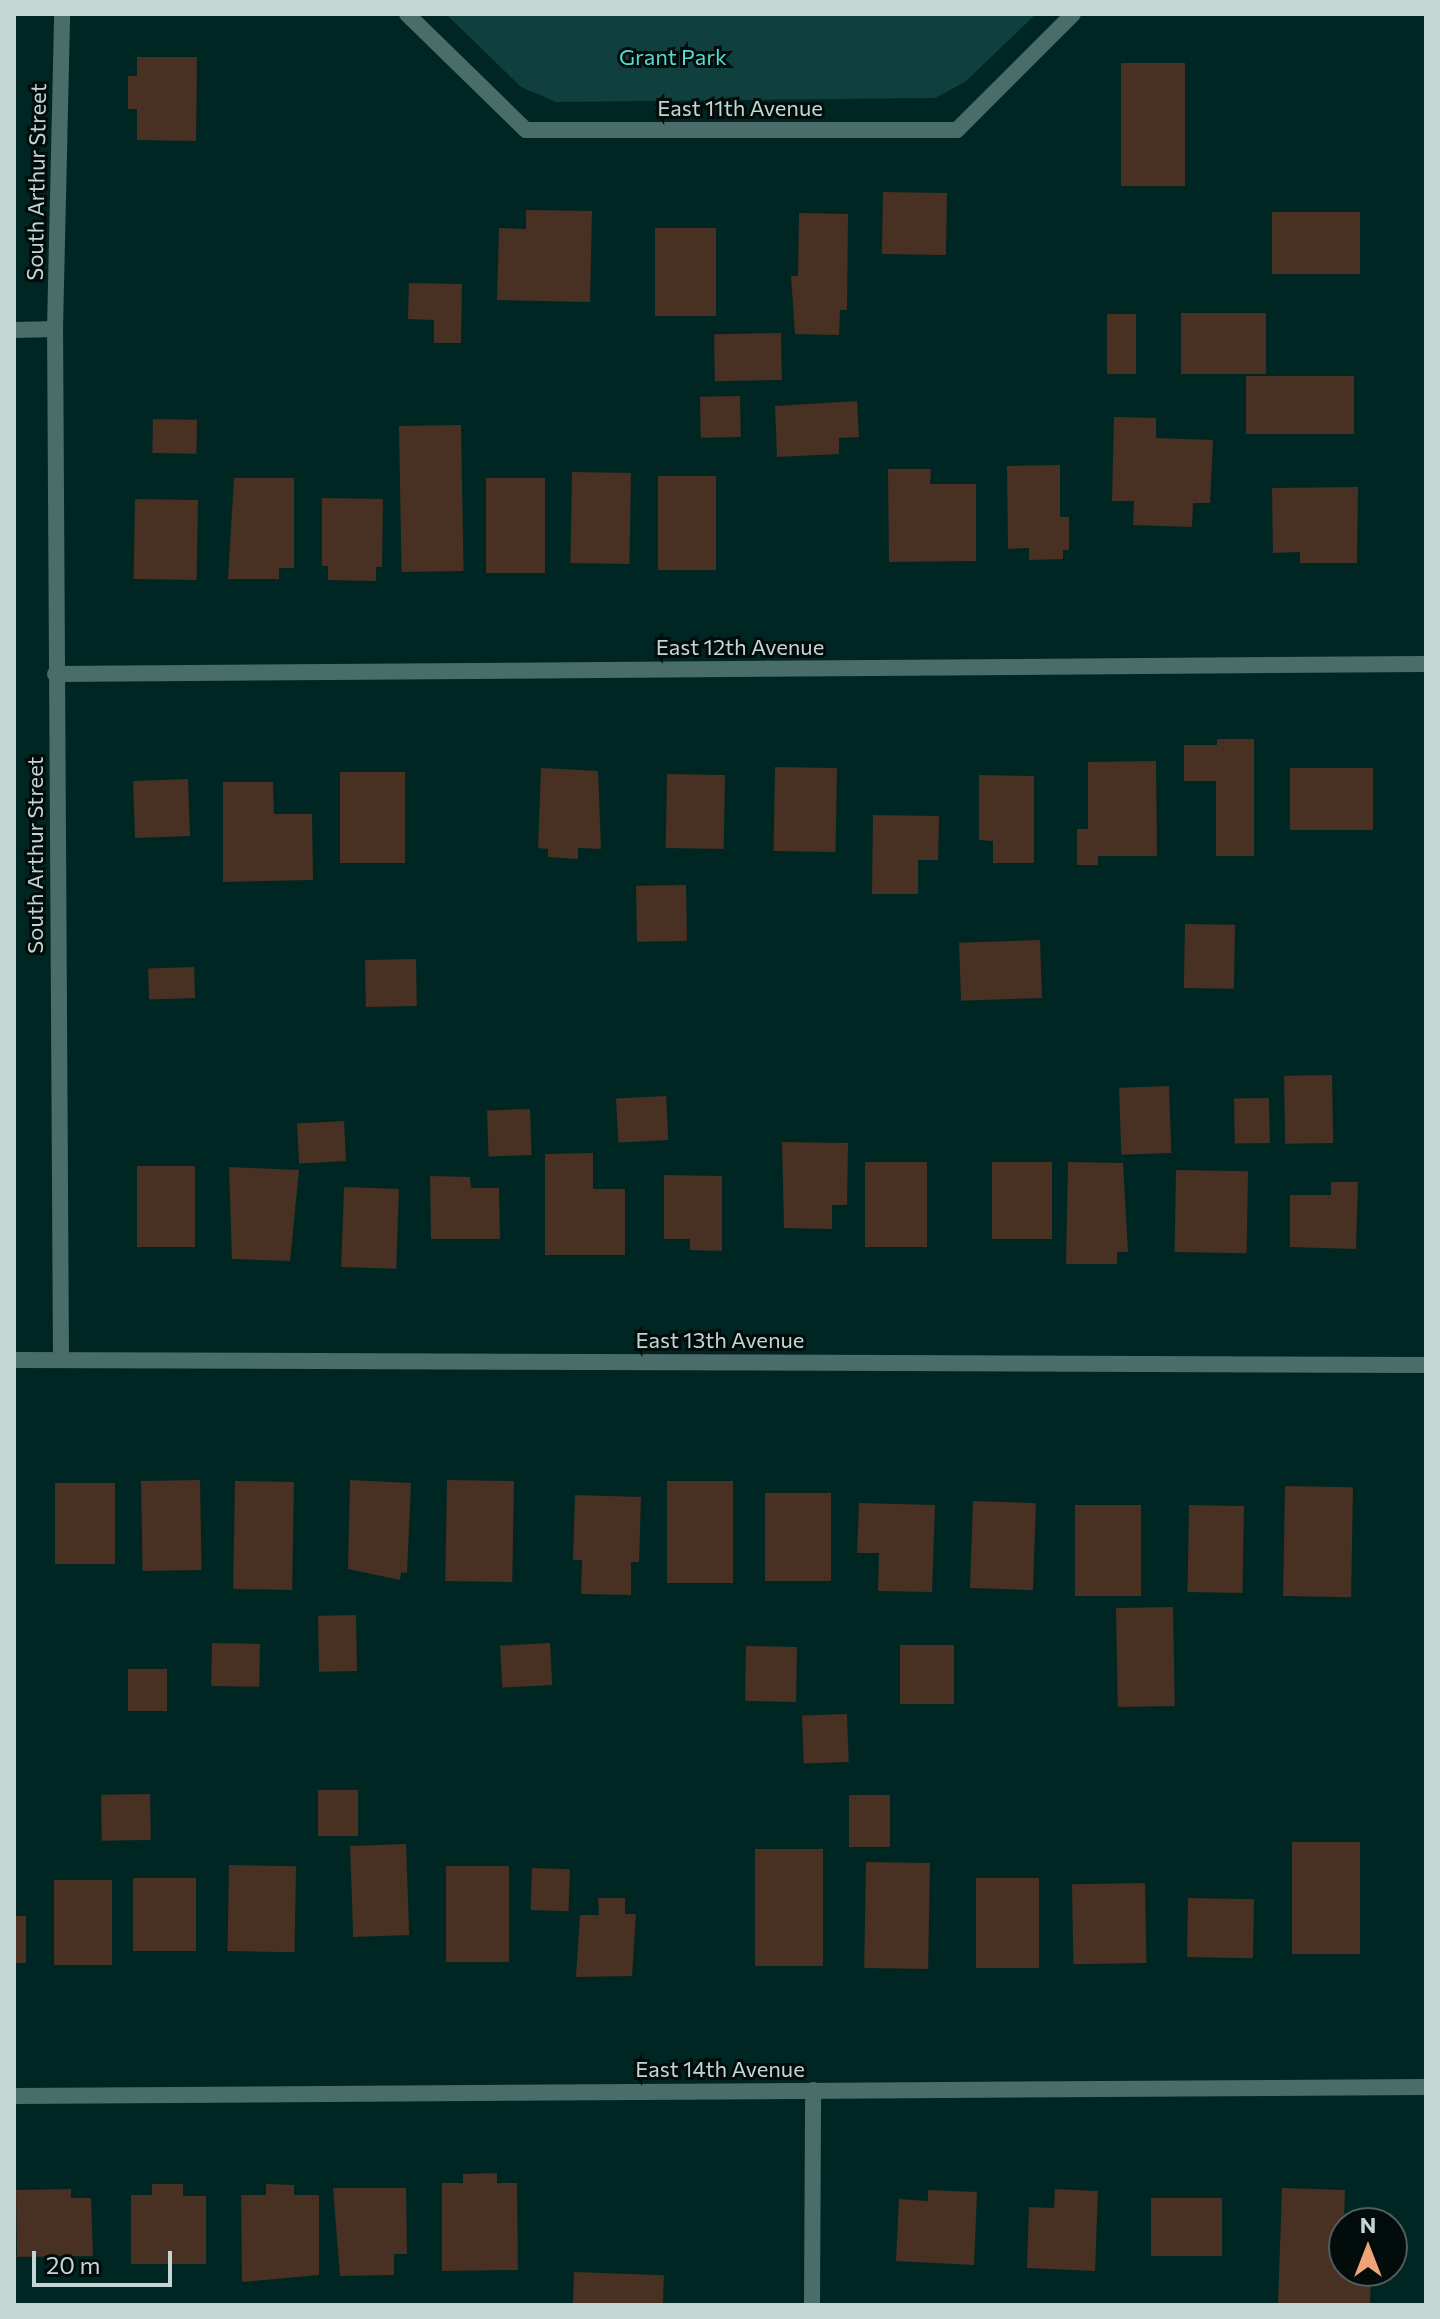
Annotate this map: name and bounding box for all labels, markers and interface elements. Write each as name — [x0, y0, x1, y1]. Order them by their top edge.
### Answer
park label: Grant Park — [619, 44, 727, 70]
street label: South Arthur Street — [21, 83, 51, 281]
street label: East 11th Avenue — [657, 95, 823, 121]
street label: East 12th Avenue — [656, 634, 824, 660]
street label: South Arthur Street — [22, 756, 48, 954]
street label: East 13th Avenue — [636, 1327, 804, 1353]
street label: East 14th Avenue — [635, 2056, 805, 2082]
north arrow — [1328, 2207, 1408, 2287]
text: N — [1360, 2211, 1376, 2238]
scale bar — [36, 2235, 176, 2285]
text: 20 m — [46, 2250, 100, 2279]

